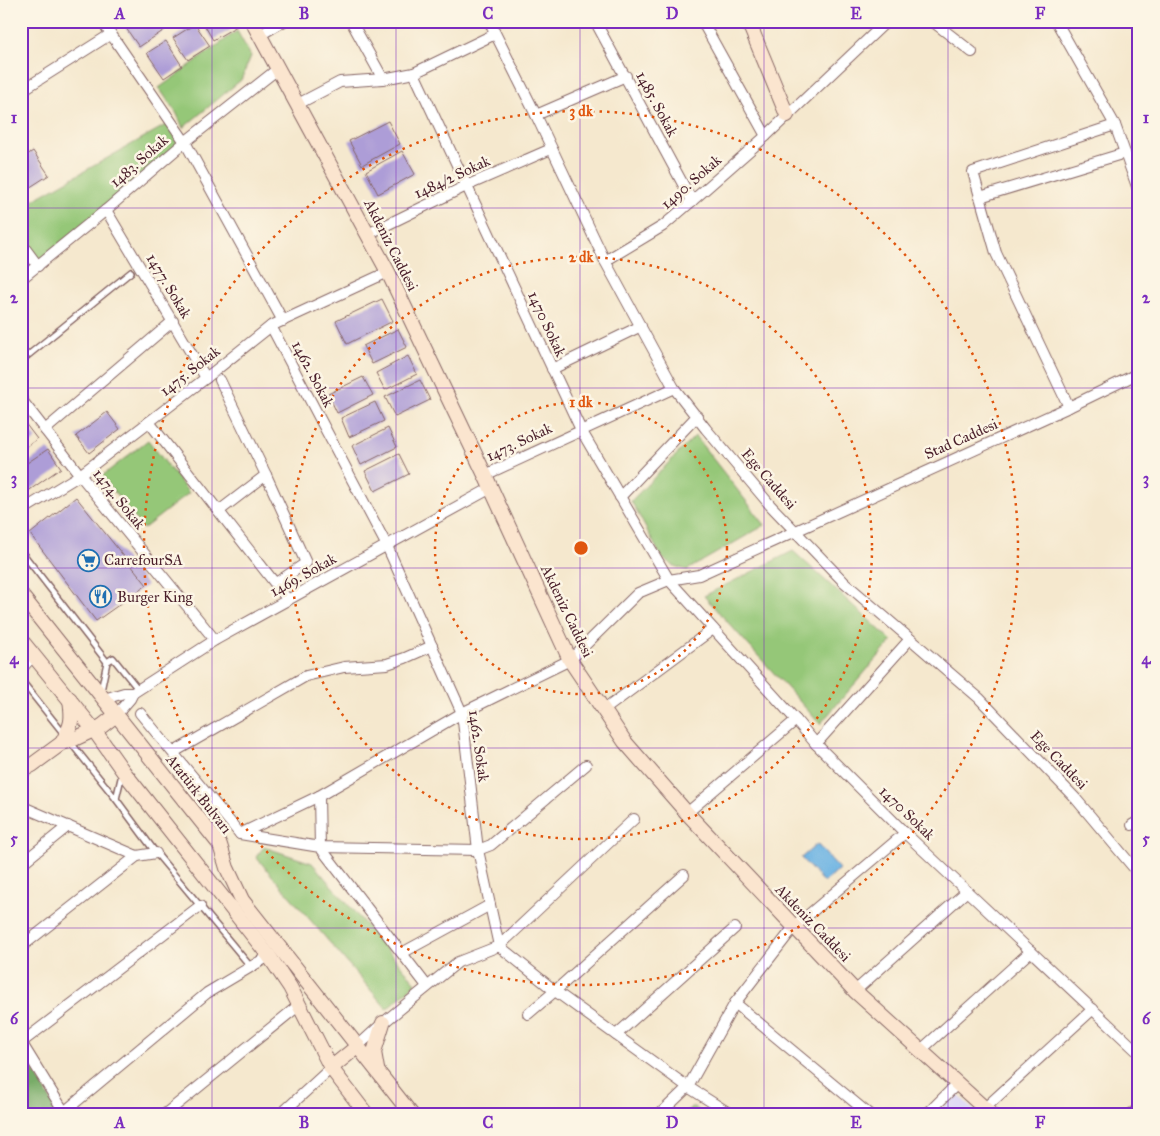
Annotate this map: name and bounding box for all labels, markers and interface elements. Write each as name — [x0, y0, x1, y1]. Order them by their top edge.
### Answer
text: A — [114, 4, 126, 23]
text: B — [299, 4, 309, 23]
text: C — [483, 4, 494, 23]
text: D — [666, 4, 679, 23]
text: E — [850, 4, 862, 23]
text: F — [1035, 4, 1046, 23]
street label: 1485. Sokak — [632, 68, 682, 140]
text: 3 dk — [569, 102, 594, 121]
text: 1 — [11, 108, 18, 127]
text: 1 — [1143, 108, 1150, 127]
street label: 1483. Sokak — [106, 131, 172, 191]
street label: 1490. Sokak — [657, 151, 725, 213]
street label: 1484/2 Sokak — [411, 152, 493, 202]
street label: Akdeniz Caddesi — [360, 195, 422, 294]
text: 2 dk — [568, 248, 595, 266]
street label: 1477. Sokak — [143, 250, 195, 322]
text: 2 — [10, 288, 19, 307]
street label: 1470 Sokak — [524, 288, 570, 360]
text: 2 — [1142, 288, 1151, 307]
street label: 1462. Sokak — [288, 338, 338, 410]
street label: 1475. Sokak — [156, 342, 224, 400]
text: 1 dk — [569, 393, 594, 411]
street label: Stad Caddesi — [921, 415, 1001, 463]
street label: 1473. Sokak — [483, 419, 555, 465]
street label: Ege Caddesi — [738, 445, 800, 513]
street label: 1474. Sokak — [89, 465, 149, 533]
text: 3 — [11, 469, 17, 489]
text: 3 — [1143, 469, 1149, 489]
centre of rings — [572, 539, 590, 557]
supermarket icon: CarrefourSA — [76, 548, 100, 572]
street label: 1469. Sokak — [267, 549, 339, 601]
place label: CarrefourSA — [104, 551, 183, 569]
street label: Akdeniz Caddesi — [536, 561, 597, 660]
restaurant icon: Burger King — [89, 585, 113, 609]
place label: Burger King — [117, 588, 194, 606]
text: 4 — [10, 649, 20, 669]
text: 4 — [1142, 649, 1152, 669]
street label: 1462. Sokak — [465, 709, 493, 783]
street label: Ege Caddesi — [1027, 727, 1091, 793]
street label: Atatürk Bulvarı — [162, 750, 236, 837]
street label: 1470 Sokak — [876, 782, 938, 844]
text: 5 — [10, 829, 18, 848]
text: 5 — [1142, 829, 1150, 848]
street label: Akdeniz Caddesi — [771, 880, 854, 965]
text: 6 — [10, 1009, 19, 1028]
text: 6 — [1142, 1009, 1151, 1028]
text: A — [114, 1113, 126, 1132]
text: B — [299, 1113, 309, 1132]
text: C — [483, 1113, 494, 1132]
text: D — [666, 1113, 679, 1132]
text: E — [850, 1113, 862, 1132]
text: F — [1035, 1113, 1046, 1132]

